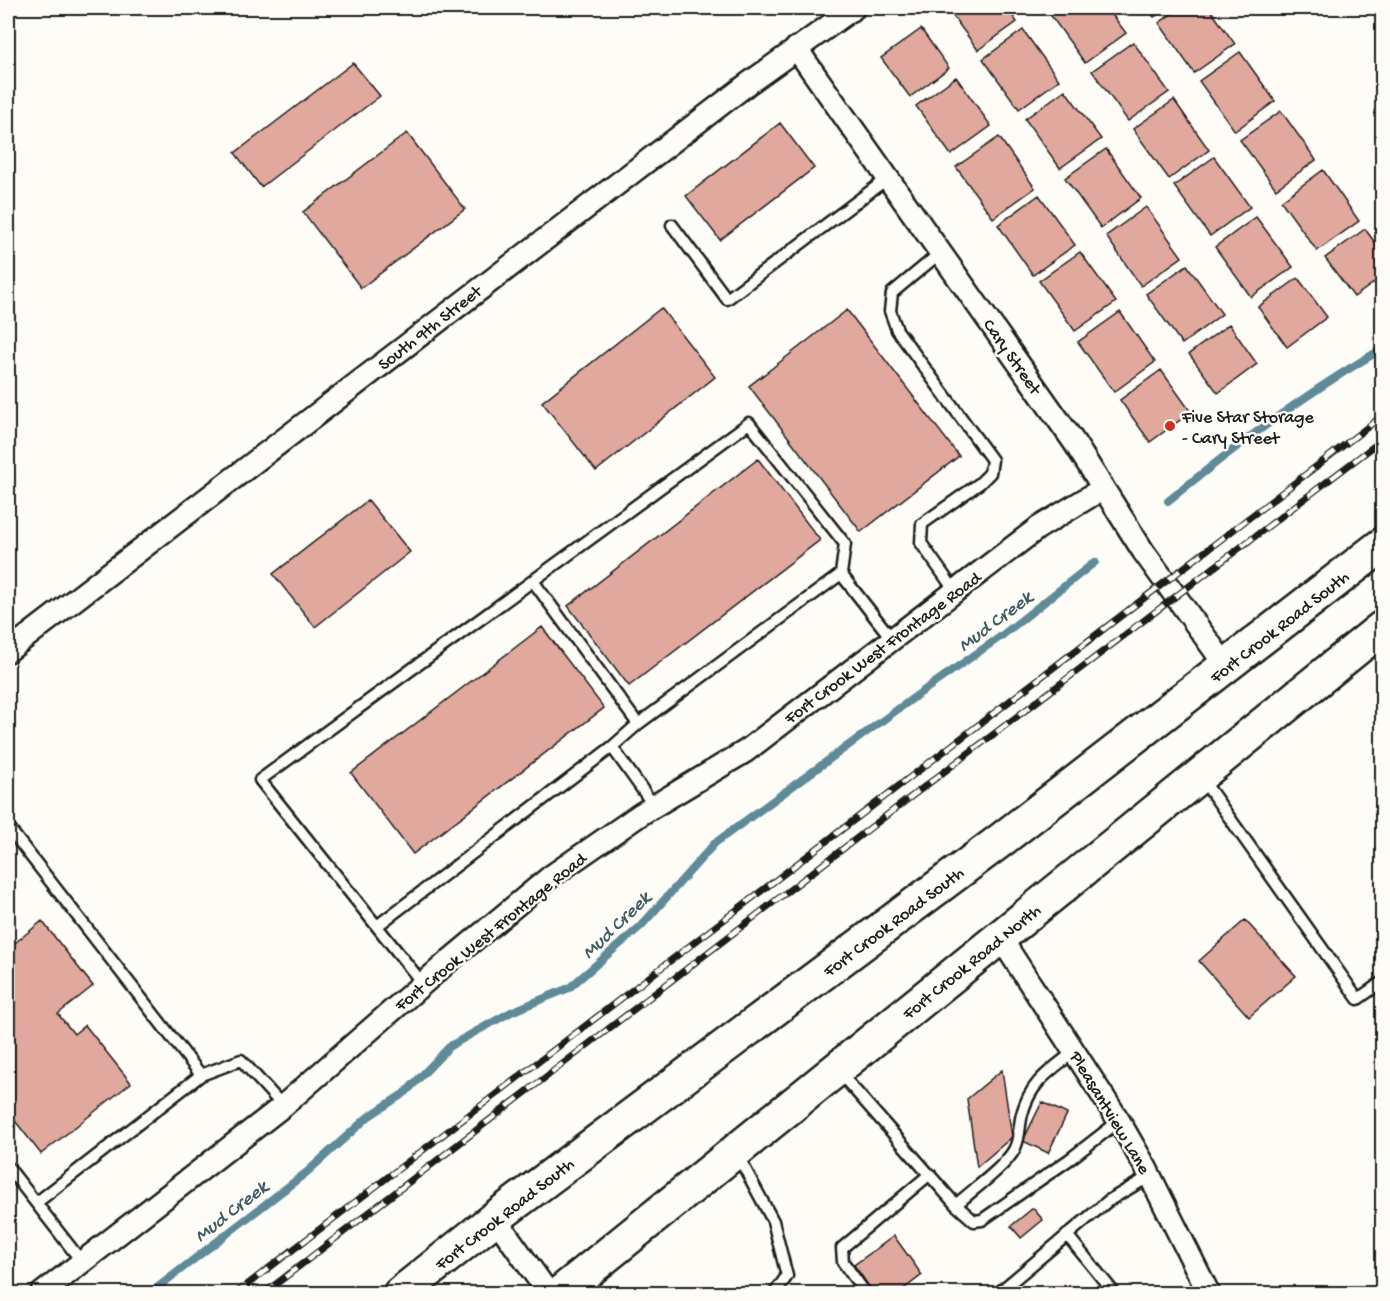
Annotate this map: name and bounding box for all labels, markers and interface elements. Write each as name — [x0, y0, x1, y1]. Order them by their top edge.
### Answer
street label: South 9th Street — [375, 281, 488, 376]
street label: Cary Street — [977, 316, 1046, 401]
place label: Five Star Storage - Cary Street — [1181, 408, 1315, 450]
marker: Five Star Storage - Cary Street — [1163, 419, 1177, 433]
street label: Fort Crook West Frontage Road — [780, 567, 987, 730]
street label: Fort Crook Road South — [1206, 567, 1354, 689]
water label: Mud Creek — [954, 586, 1040, 658]
street label: Fort Crook West Frontage Road — [391, 848, 593, 1017]
street label: Fort Crook Road South — [819, 863, 969, 983]
water label: Mud Creek — [578, 887, 658, 965]
street label: Fort Crook Road North — [898, 901, 1046, 1026]
street label: Pleasantview Lane — [1063, 1047, 1154, 1179]
street label: Fort Crook Road South — [431, 1154, 579, 1276]
water label: Mud Creek — [191, 1176, 275, 1249]

